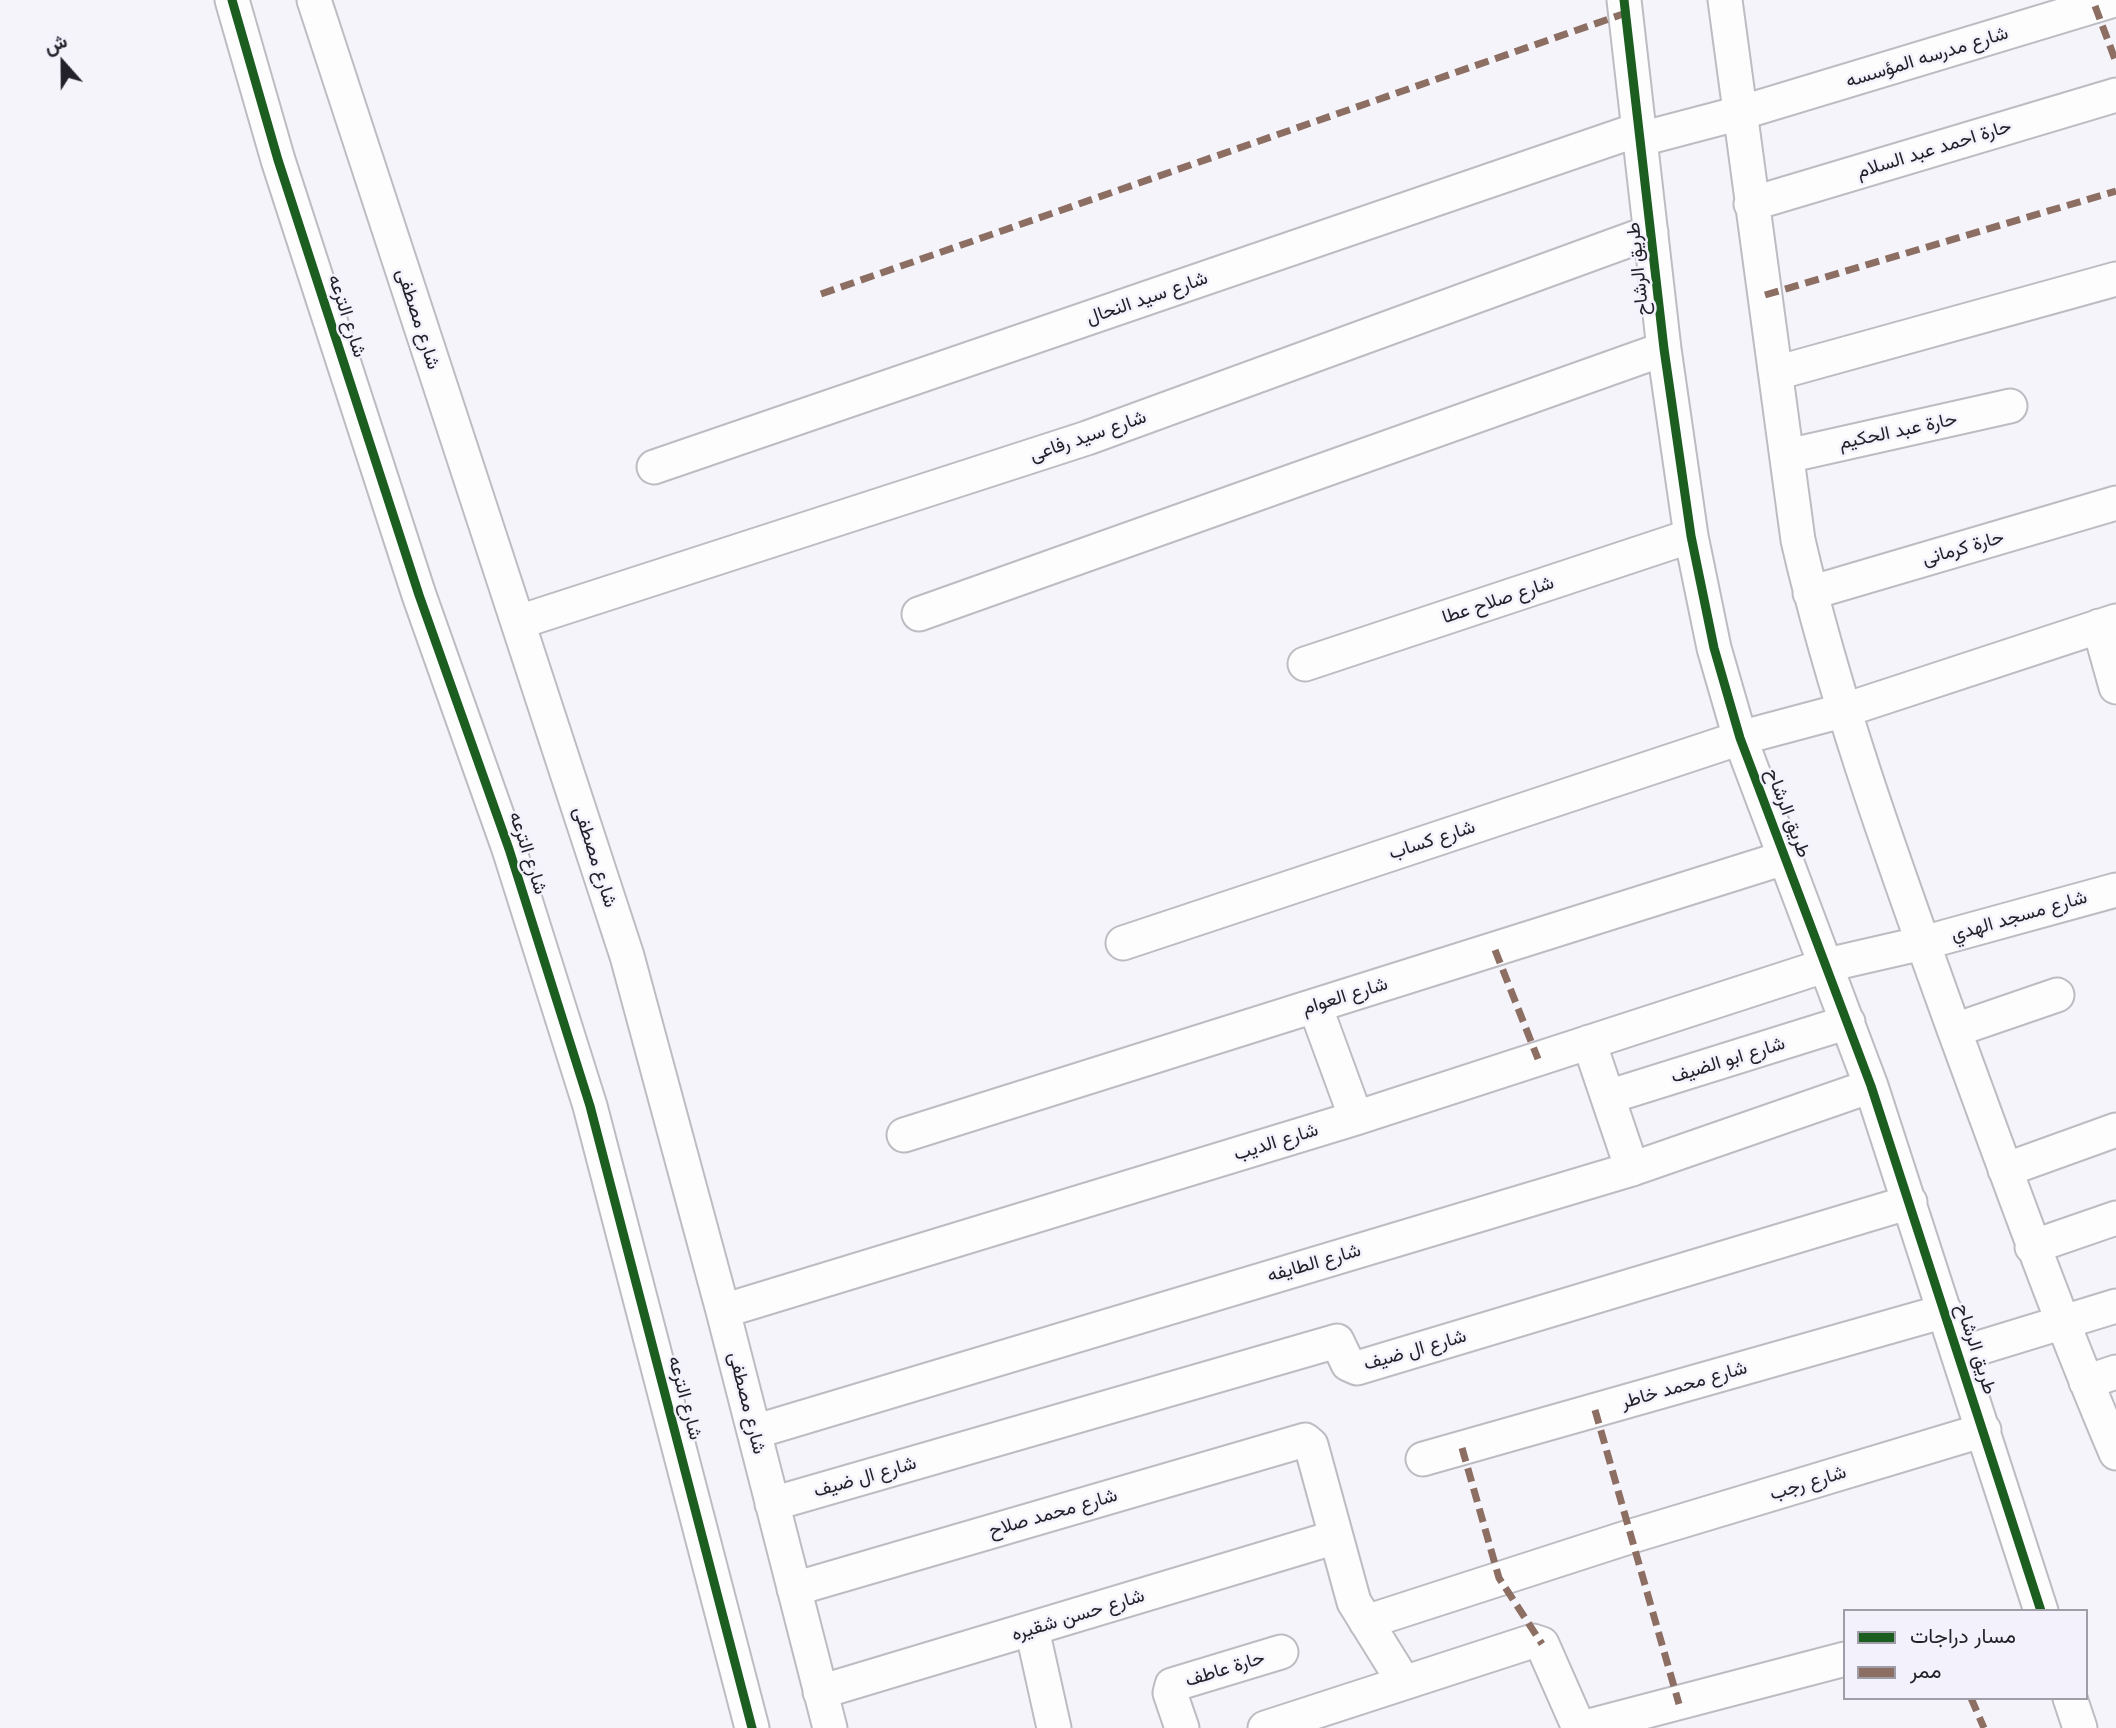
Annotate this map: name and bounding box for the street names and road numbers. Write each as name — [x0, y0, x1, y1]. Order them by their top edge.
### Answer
street label: شارع مدرسه المؤسسه — [1843, 21, 2011, 93]
street label: حارة احمد عبد السلام — [1854, 115, 2014, 183]
street label: طريق الرشاح — [1622, 221, 1654, 317]
street label: شارع مصطفى — [391, 266, 445, 372]
street label: شارع سيد النحال — [1083, 267, 1211, 329]
street label: شارع الترعه — [323, 272, 371, 360]
street label: شارع سيد رفاعى — [1027, 405, 1149, 467]
street label: حارة عبد الحكيم — [1837, 407, 1959, 455]
street label: حارة كرمانى — [1920, 525, 2006, 571]
street label: شارع صلاح عطا — [1439, 571, 1557, 629]
street label: طريق الرشاح — [1761, 765, 1815, 861]
street label: شارع مصطفى — [568, 804, 622, 910]
street label: شارع الترعه — [504, 809, 552, 897]
street label: شارع كساب — [1386, 815, 1478, 865]
street label: شارع مسجد الهدي — [1948, 886, 2090, 946]
street label: شارع العوام — [1299, 972, 1391, 1020]
street label: شارع ابو الضيف — [1668, 1032, 1788, 1088]
street label: شارع الديب — [1231, 1118, 1321, 1166]
street label: شارع الطايفه — [1265, 1239, 1363, 1287]
street label: طريق الرشاح — [1951, 1301, 2001, 1397]
street label: شارع ال ضيف — [1361, 1324, 1469, 1376]
street label: شارع مصطفى — [723, 1350, 771, 1456]
street label: شارع الترعه — [663, 1354, 707, 1442]
street label: شارع محمد خاطر — [1618, 1356, 1750, 1414]
street label: شارع ال ضيف — [811, 1451, 919, 1503]
street label: شارع رجب — [1767, 1461, 1849, 1505]
street label: شارع محمد صلاح — [986, 1484, 1120, 1542]
street label: شارع حسن شقيره — [1009, 1584, 1147, 1646]
street label: حارة عاطف — [1183, 1646, 1267, 1692]

